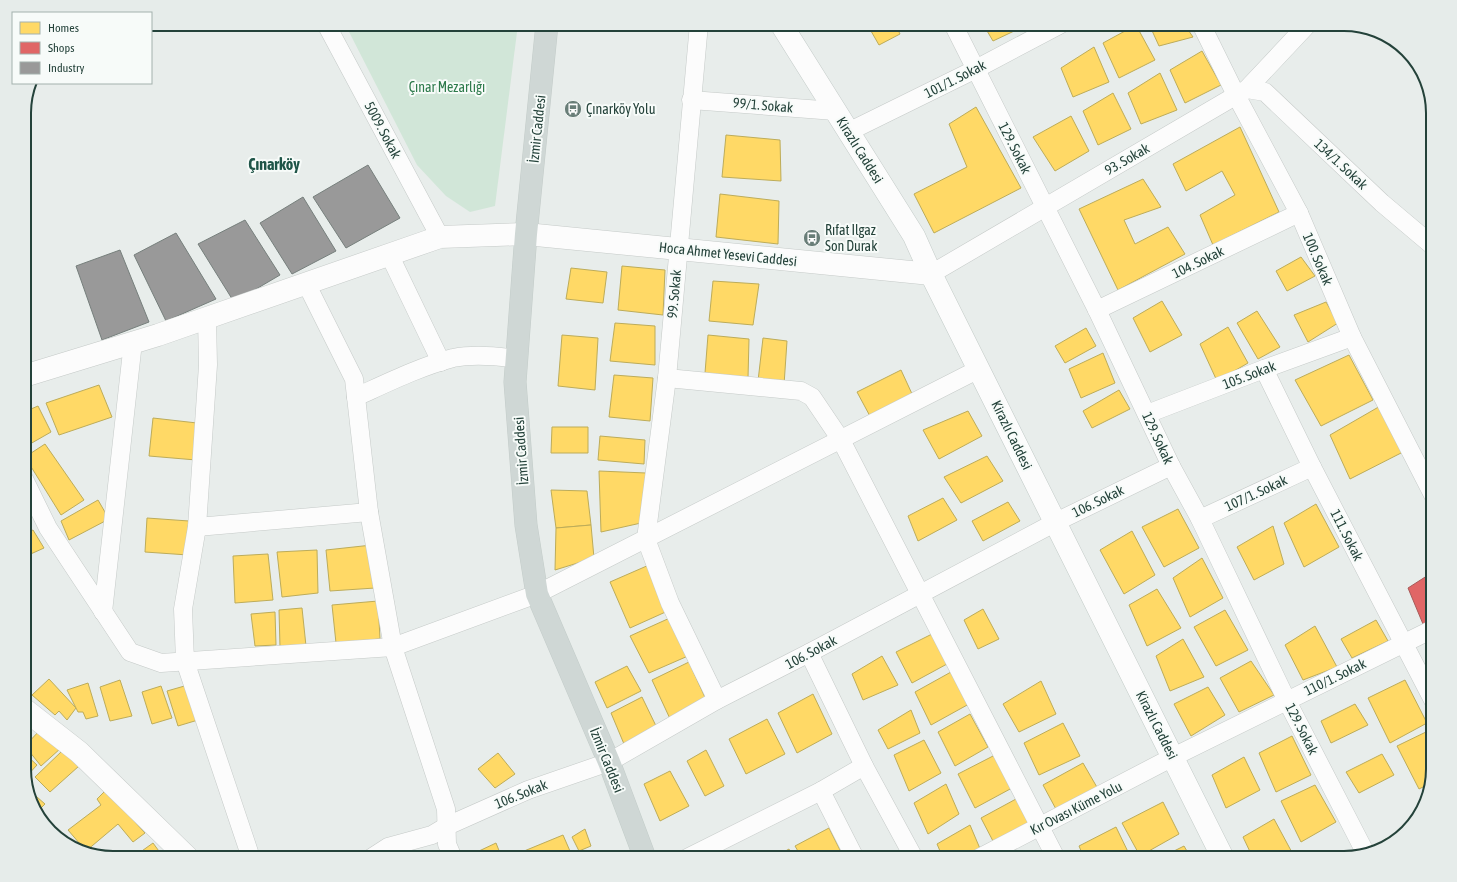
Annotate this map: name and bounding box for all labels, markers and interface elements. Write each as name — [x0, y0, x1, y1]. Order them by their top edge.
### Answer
legend — [12, 12, 152, 84]
text: Homes — [48, 21, 79, 35]
text: Shops — [48, 41, 74, 55]
street label: 101/1. Sokak — [922, 57, 988, 101]
text: Industry — [48, 61, 85, 75]
park label: Çınar Mezarlığı — [409, 79, 485, 95]
street label: İzmir Caddesi — [525, 94, 549, 164]
street label: 99/1. Sokak — [732, 94, 794, 116]
street label: 5009. Sokak — [361, 99, 405, 161]
bus stop icon: Çınarköy Yolu — [563, 99, 583, 119]
place label: Çınarköy Yolu — [586, 101, 655, 117]
street label: Kirazlı Caddesi — [833, 114, 887, 186]
street label: 129. Sokak — [995, 120, 1035, 176]
street label: 134/1. Sokak — [1311, 135, 1371, 193]
street label: 93. Sokak — [1102, 140, 1152, 178]
district label: Çınarköy — [248, 155, 300, 173]
place label: Rıfat Ilgaz Son Durak — [825, 222, 877, 254]
bus stop icon: Rıfat Ilgaz Son Durak — [802, 228, 822, 248]
street label: 100. Sokak — [1300, 230, 1336, 288]
street label: Hoca Ahmet Yesevi Caddesi — [658, 239, 798, 269]
street label: 104. Sokak — [1170, 243, 1226, 281]
street label: 99. Sokak — [664, 269, 684, 319]
street label: 105. Sokak — [1220, 358, 1278, 392]
street label: Kirazlı Caddesi — [988, 398, 1036, 472]
street label: 129. Sokak — [1139, 409, 1177, 467]
street label: İzmir Caddesi — [511, 416, 531, 486]
street label: 107/1. Sokak — [1222, 472, 1290, 514]
street label: 106. Sokak — [1070, 482, 1126, 520]
street label: 111. Sokak — [1327, 507, 1367, 563]
street label: 106. Sokak — [783, 632, 839, 672]
street label: 110/1. Sokak — [1301, 655, 1369, 699]
street label: Kirazlı Caddesi — [1133, 688, 1181, 762]
street label: 129. Sokak — [1282, 701, 1322, 757]
street label: İzmir Caddesi — [587, 725, 627, 795]
street label: 106. Sokak — [492, 776, 550, 812]
street label: Kır Ovası Küme Yolu — [1027, 778, 1125, 838]

